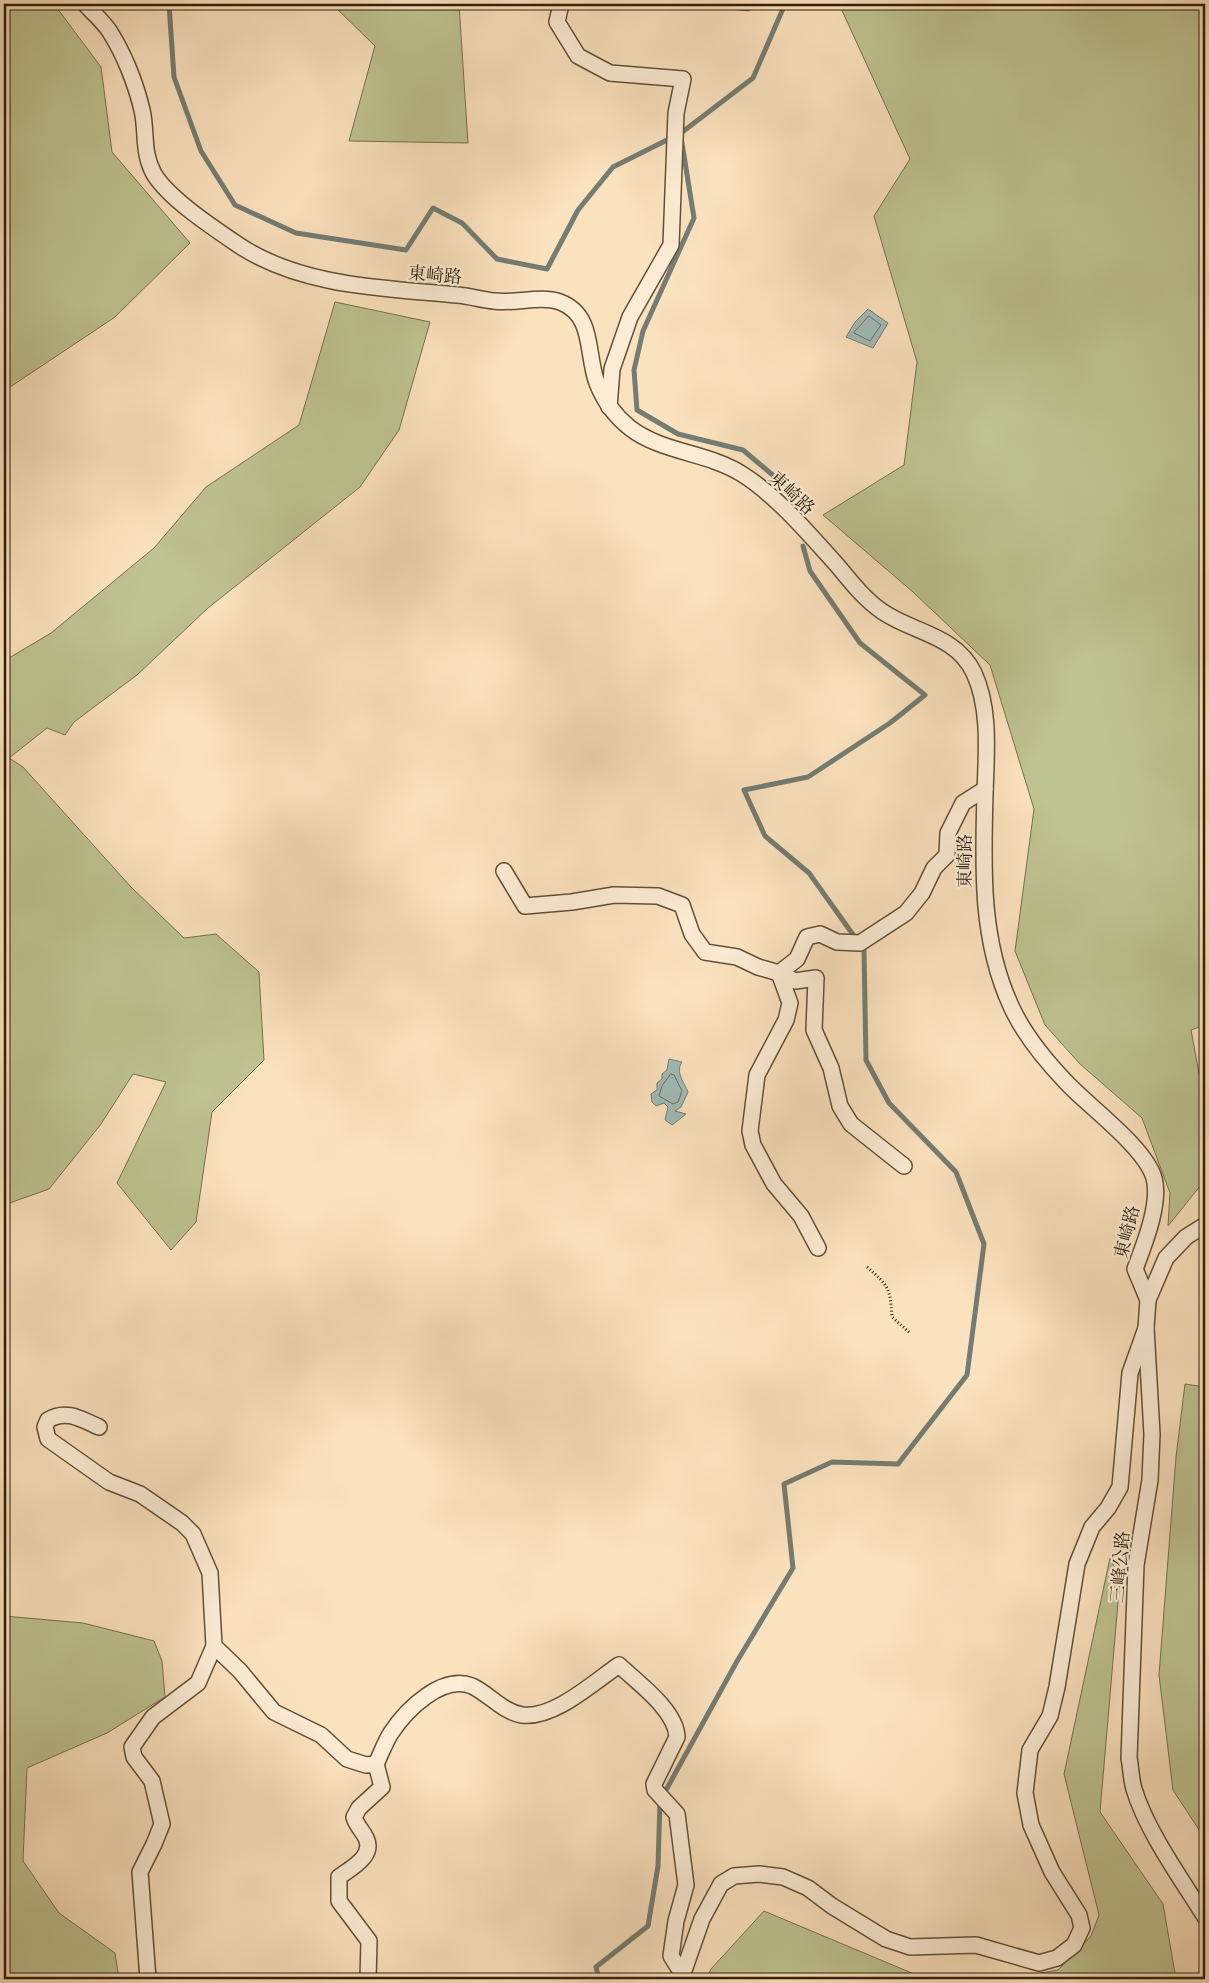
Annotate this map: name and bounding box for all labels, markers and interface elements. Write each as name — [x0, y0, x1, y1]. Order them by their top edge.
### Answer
street label: 東崎路 — [407, 262, 463, 288]
street label: 東崎路 — [765, 467, 819, 519]
street label: 東崎路 — [954, 834, 976, 888]
street label: 東崎路 — [1110, 1203, 1144, 1261]
street label: 三峰公路 — [1106, 1530, 1134, 1604]

